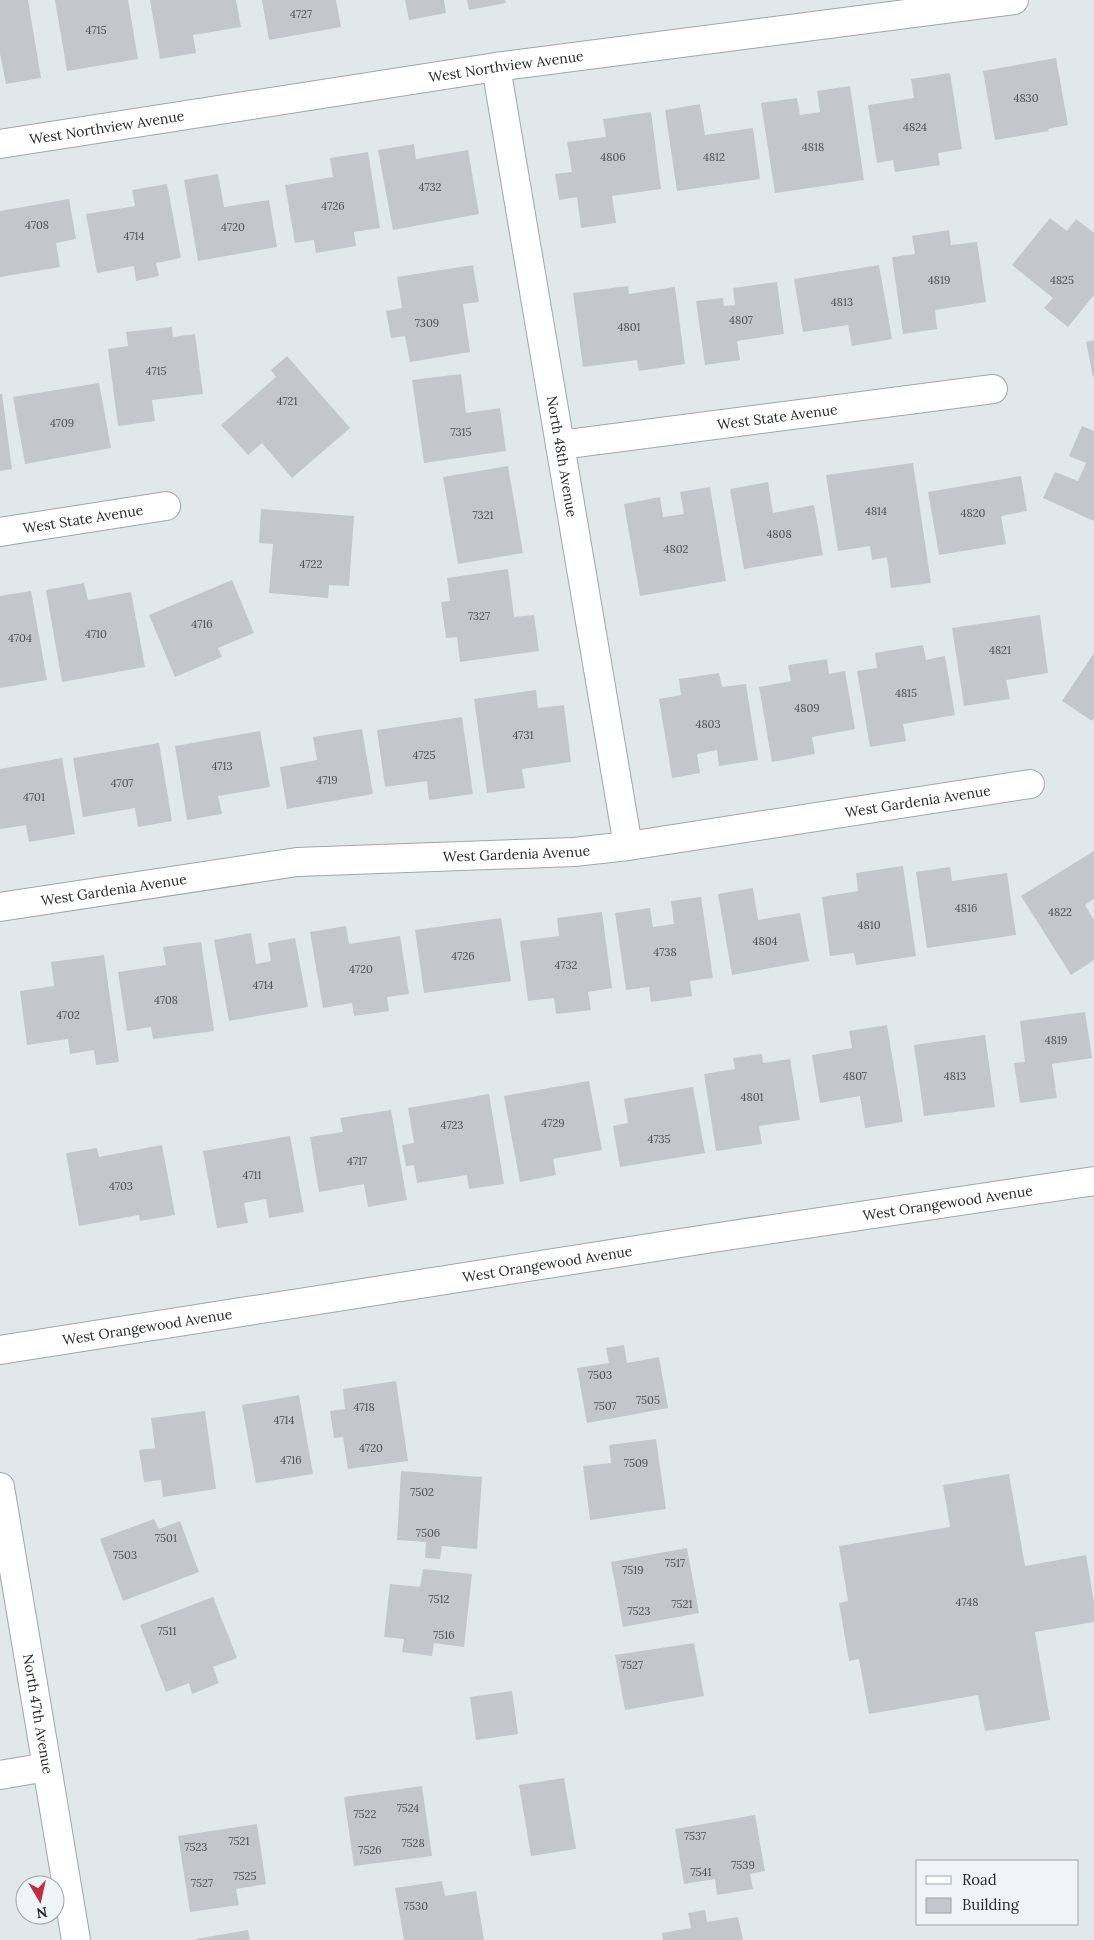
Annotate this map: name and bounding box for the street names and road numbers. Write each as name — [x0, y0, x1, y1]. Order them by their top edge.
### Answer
street label: West Northview Avenue — [427, 47, 585, 86]
street label: West Northview Avenue — [28, 106, 186, 148]
street label: North 48th Avenue — [543, 394, 581, 519]
street label: West State Avenue — [716, 400, 839, 434]
street label: West State Avenue — [22, 501, 145, 537]
street label: West Gardenia Avenue — [844, 781, 992, 821]
street label: West Gardenia Avenue — [443, 841, 591, 866]
street label: West Gardenia Avenue — [40, 870, 188, 910]
street label: West Orangewood Avenue — [861, 1181, 1034, 1224]
street label: West Orangewood Avenue — [461, 1242, 634, 1286]
street label: West Orangewood Avenue — [61, 1305, 234, 1349]
street label: North 47th Avenue — [19, 1652, 57, 1776]

